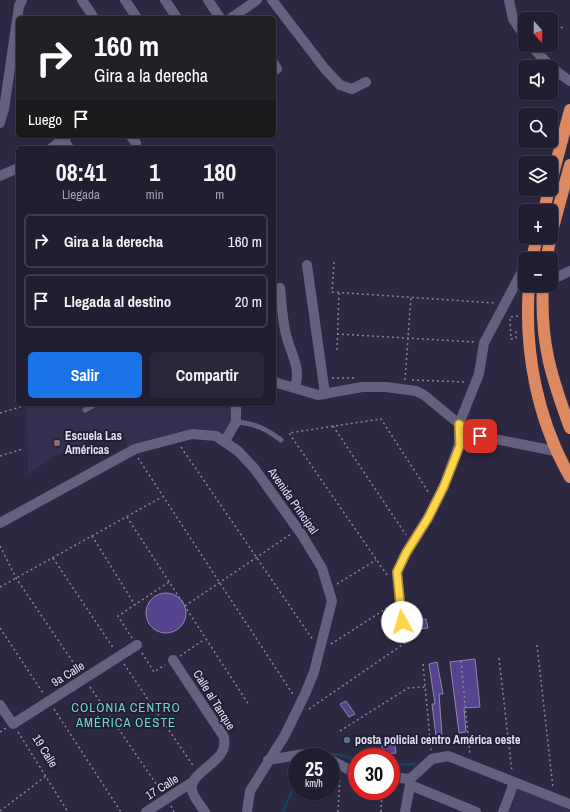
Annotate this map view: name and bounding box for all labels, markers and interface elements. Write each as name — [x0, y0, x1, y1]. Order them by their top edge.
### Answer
north arrow — [518, 12, 558, 52]
map controls — [518, 12, 558, 292]
text: 160 m — [94, 27, 159, 65]
icon: right — [28, 32, 80, 84]
button: sound — [518, 60, 558, 100]
text: Gira a la derecha — [94, 63, 208, 88]
icon: arrive — [70, 108, 92, 130]
button: search — [518, 108, 558, 148]
text: Luego — [28, 109, 62, 130]
text: 08:41 — [56, 156, 106, 188]
text: 1 — [149, 156, 160, 188]
text: 180 — [203, 156, 236, 188]
button: layers — [518, 156, 558, 196]
text: Llegada — [62, 186, 100, 203]
text: min — [146, 186, 164, 203]
text: m — [215, 186, 224, 203]
button: + — [518, 204, 558, 244]
icon: right — [30, 230, 52, 252]
text: Gira a la derecha — [64, 231, 163, 252]
text: 160 m — [228, 231, 262, 252]
button: − — [518, 252, 558, 292]
icon: arrive — [30, 290, 52, 312]
text: Llegada al destino — [64, 291, 171, 312]
text: 20 m — [235, 291, 262, 312]
button: Salir — [28, 352, 142, 398]
button: Compartir — [150, 352, 264, 398]
pin — [463, 419, 497, 453]
icon: arrive — [469, 425, 491, 447]
place label: Escuela Las Américas — [65, 428, 122, 458]
marker: Escuela Las Américas — [52, 438, 62, 448]
street label: Avenida Principal — [264, 464, 322, 537]
position arrow — [381, 601, 423, 643]
street label: 9a Calle — [48, 658, 88, 690]
street label: Calle al Tanque — [189, 667, 239, 733]
district label: COLONIA CENTRO AMÉRICA OESTE — [71, 699, 181, 731]
street label: 19 Calle — [29, 731, 61, 771]
place label: posta policial centro América oeste — [355, 732, 521, 748]
marker: posta policial centro América oeste — [342, 735, 352, 745]
speed limit sign: 30 — [348, 748, 400, 800]
text: 25 — [305, 755, 323, 782]
street label: 17 Calle — [142, 771, 182, 803]
text: km/h — [305, 777, 323, 790]

